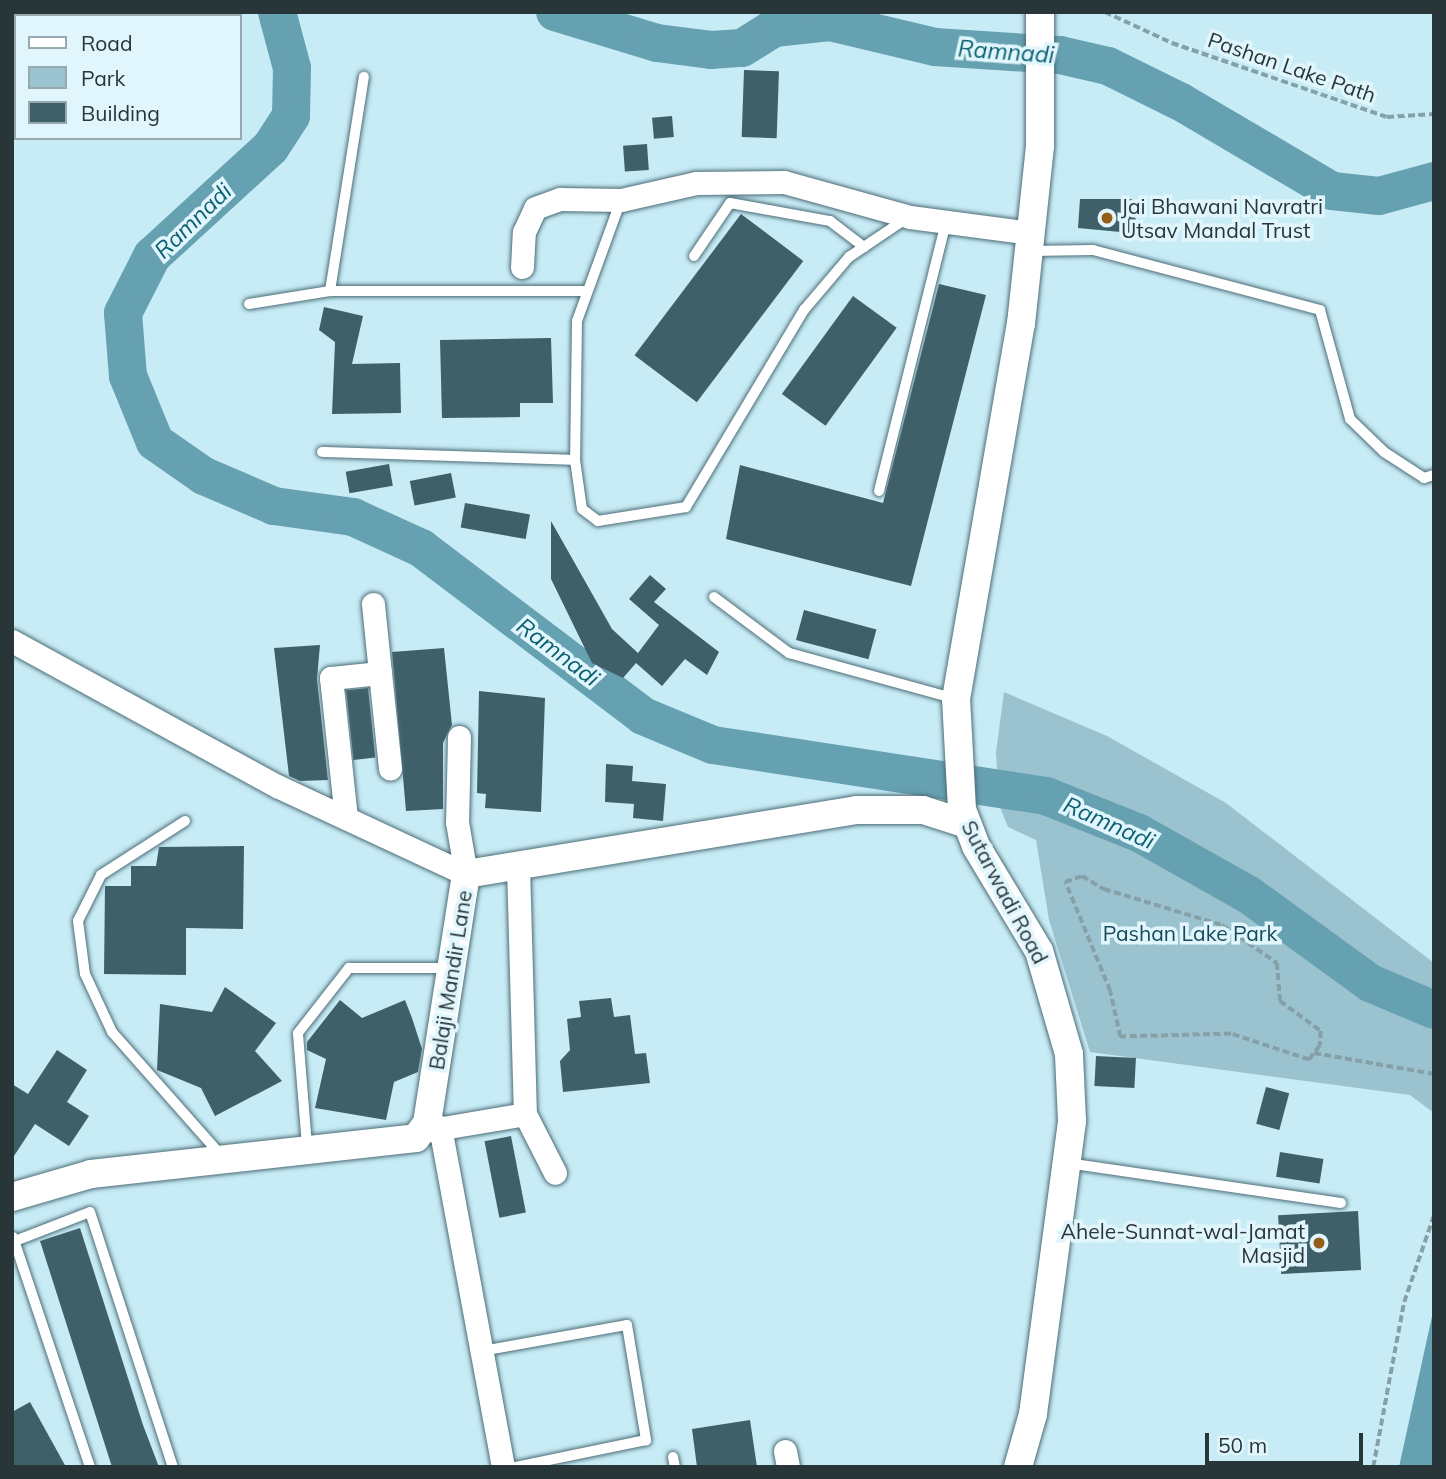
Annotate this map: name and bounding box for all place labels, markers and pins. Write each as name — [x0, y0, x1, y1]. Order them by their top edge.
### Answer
place label: Jai Bhawani Navratri Utsav Mandal Trust — [1121, 193, 1323, 243]
marker: Jai Bhawani Navratri Utsav Mandal Trust — [1099, 210, 1115, 226]
place label: Ahele-Sunnat-wal-Jamat Masjid — [1061, 1218, 1305, 1268]
marker: Ahele-Sunnat-wal-Jamat Masjid — [1311, 1235, 1327, 1251]

